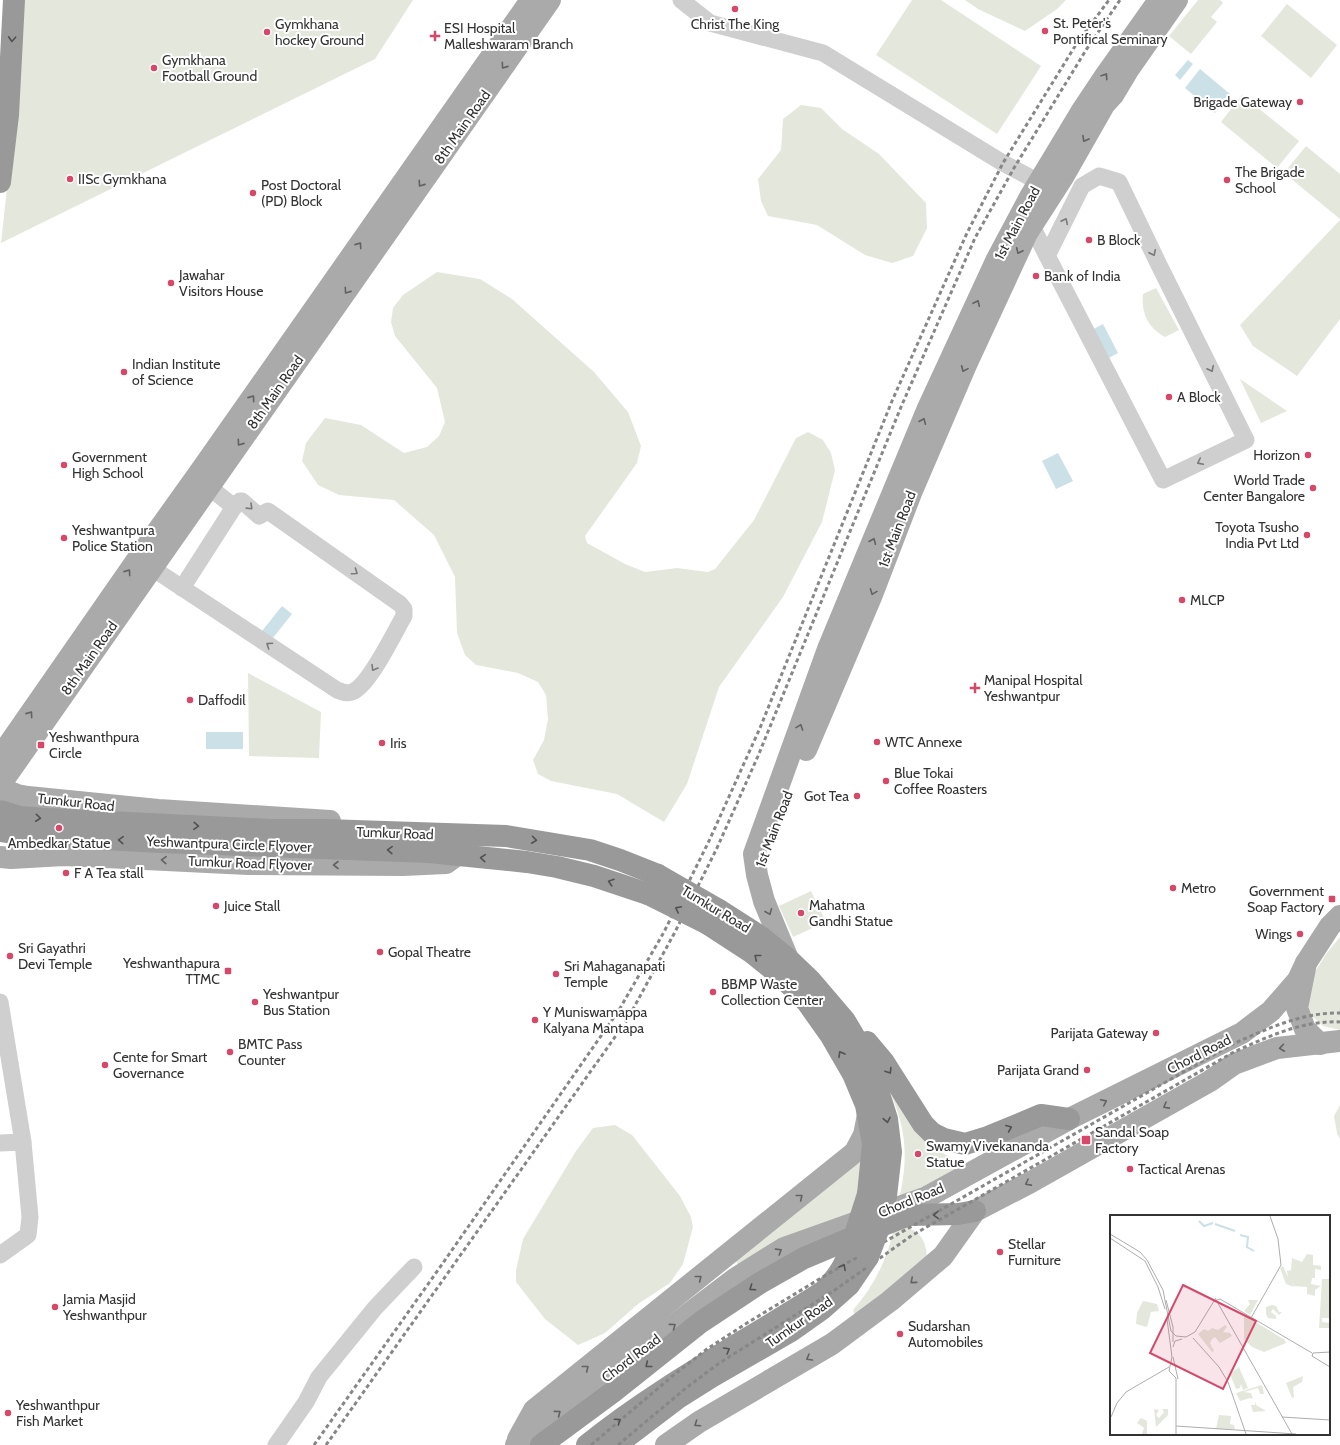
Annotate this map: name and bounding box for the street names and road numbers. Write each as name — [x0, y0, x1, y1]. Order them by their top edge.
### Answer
street label: 8th Main Road — [430, 87, 494, 167]
street label: 1st Main Road — [990, 183, 1044, 263]
street label: 8th Main Road — [243, 352, 307, 432]
street label: 1st Main Road — [874, 488, 920, 570]
street label: 8th Main Road — [57, 618, 121, 698]
street label: 1st Main Road — [751, 788, 797, 870]
street label: Tumkur Road — [37, 789, 115, 815]
street label: Tumkur Road — [356, 823, 434, 843]
street label: Yeshwantpura Circle Flyover — [145, 832, 313, 856]
street label: Tumkur Road Flyover — [188, 852, 313, 874]
street label: Tumkur Road — [678, 881, 754, 937]
street label: Chord Road — [1164, 1030, 1234, 1078]
street label: Chord Road — [875, 1179, 947, 1221]
street label: Tumkur Road — [762, 1292, 836, 1352]
street label: Chord Road — [598, 1330, 664, 1386]

